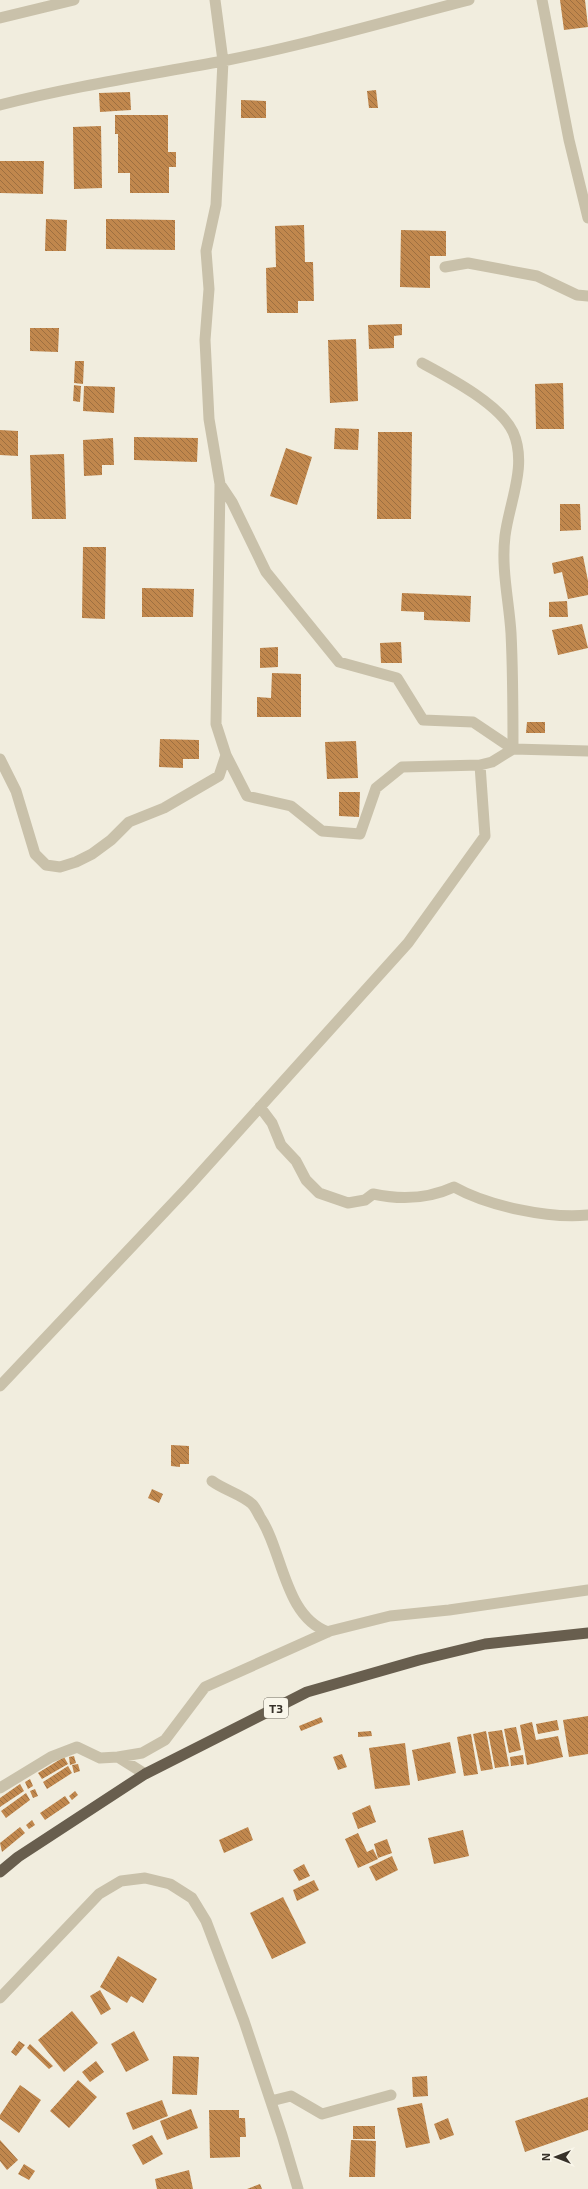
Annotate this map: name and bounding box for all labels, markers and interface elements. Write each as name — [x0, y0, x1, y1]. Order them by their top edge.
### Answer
road number: T3 — [264, 1698, 288, 1718]
north arrow — [536, 2137, 576, 2177]
text: N — [539, 2153, 552, 2161]

